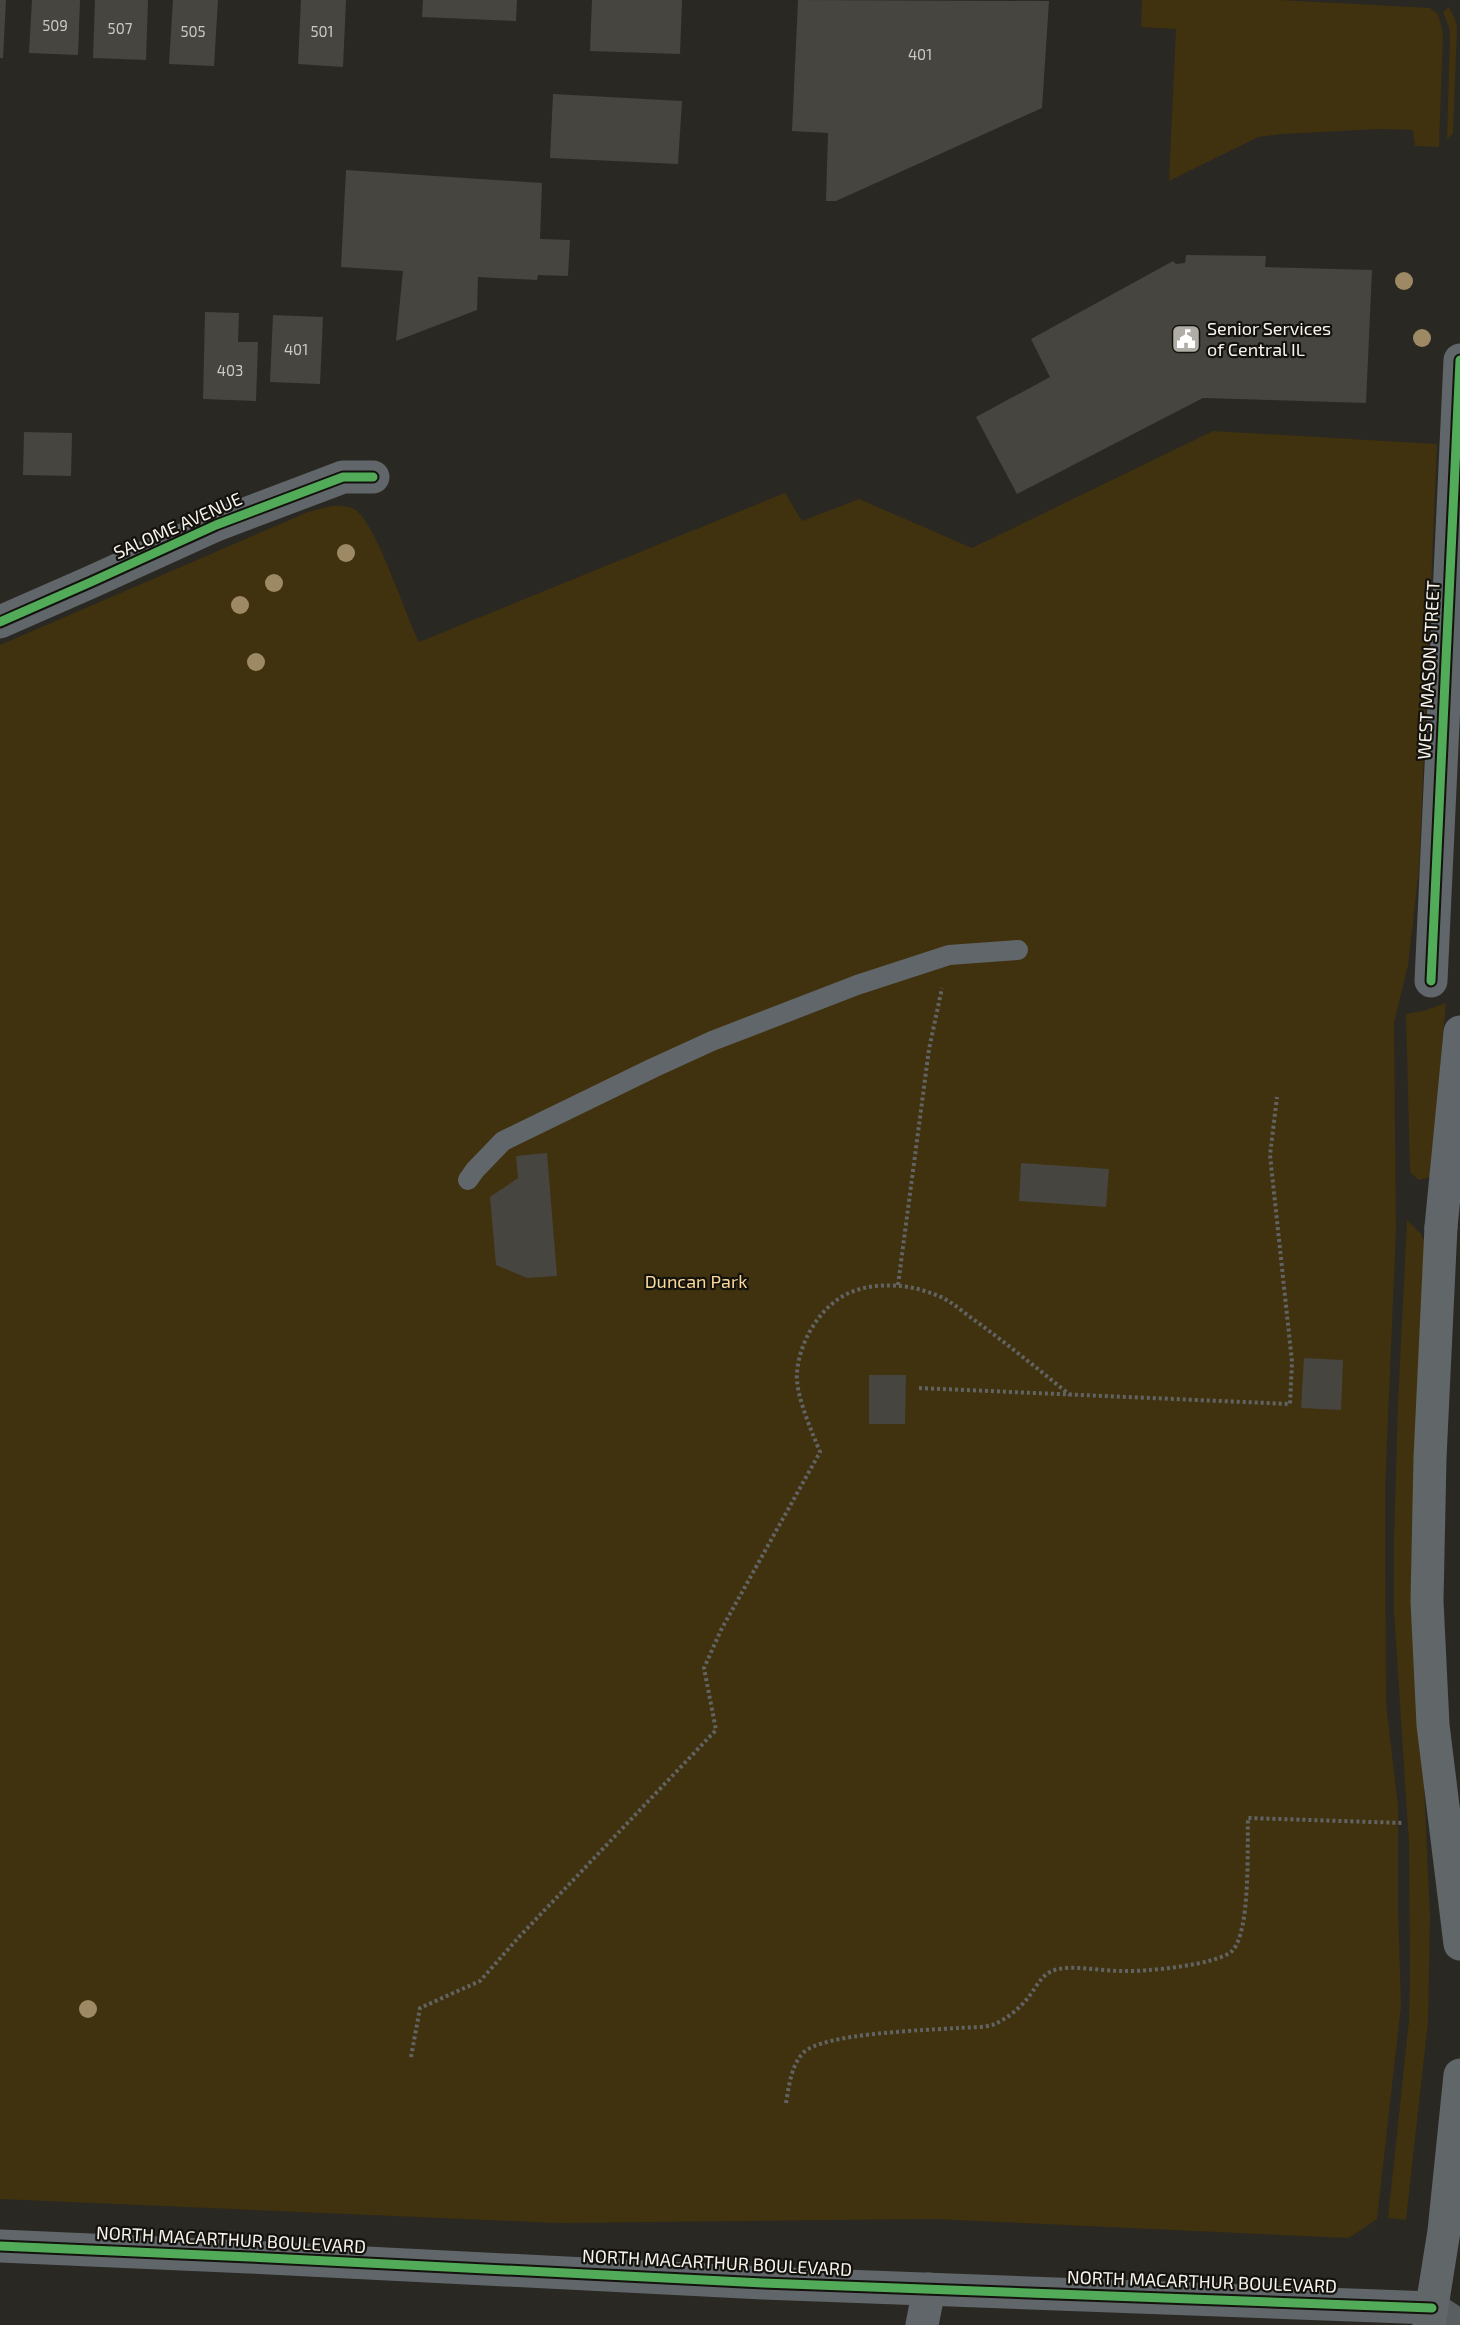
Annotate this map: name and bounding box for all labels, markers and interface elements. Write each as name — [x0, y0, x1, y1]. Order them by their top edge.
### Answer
house number: 509 — [42, 16, 68, 34]
house number: 507 — [108, 19, 133, 37]
house number: 505 — [180, 22, 206, 40]
house number: 501 — [310, 22, 334, 40]
house number: 401 — [908, 45, 932, 63]
place label: Senior Services of Central IL — [1207, 317, 1331, 360]
public building icon: Senior Services of Central IL — [1170, 323, 1202, 355]
house number: 401 — [284, 340, 308, 358]
house number: 403 — [217, 361, 243, 379]
street label: SALOME AVENUE — [110, 487, 245, 563]
street label: WEST MASON STREET — [1412, 579, 1444, 760]
park label: Duncan Park — [645, 1270, 747, 1292]
street label: NORTH MACARTHUR BOULEVARD — [96, 2221, 367, 2257]
street label: NORTH MACARTHUR BOULEVARD — [582, 2244, 853, 2280]
street label: NORTH MACARTHUR BOULEVARD — [1067, 2265, 1337, 2297]

